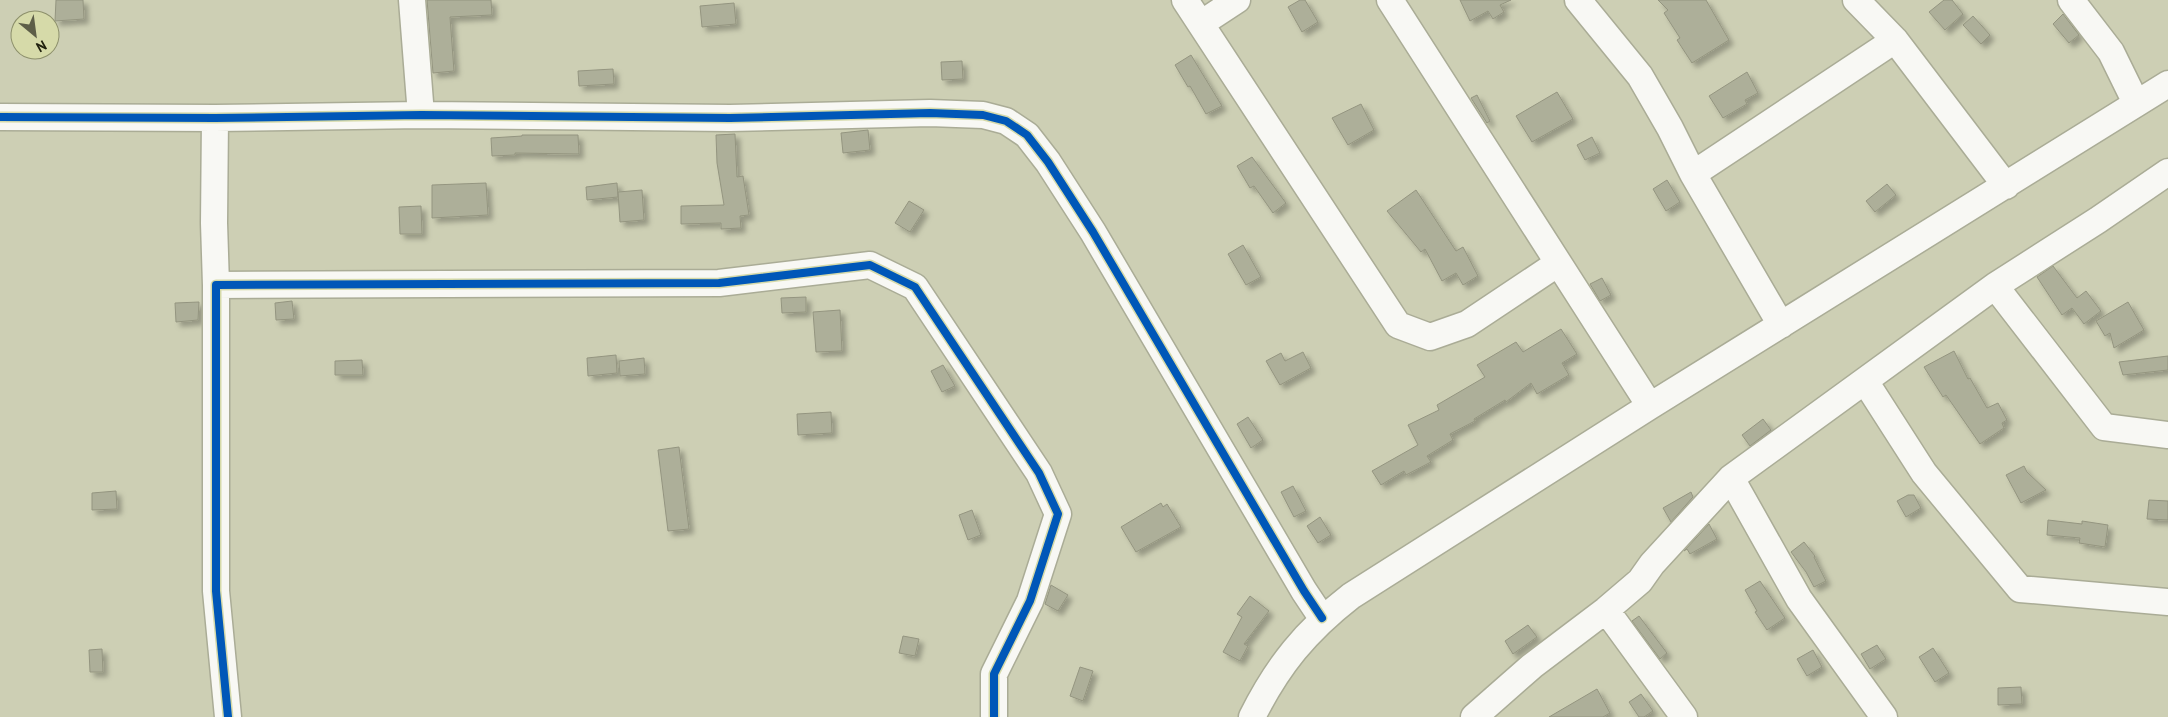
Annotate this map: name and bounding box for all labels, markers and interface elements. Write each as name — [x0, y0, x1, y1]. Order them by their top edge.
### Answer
north arrow — [10, 10, 60, 60]
text: N — [33, 36, 50, 56]

